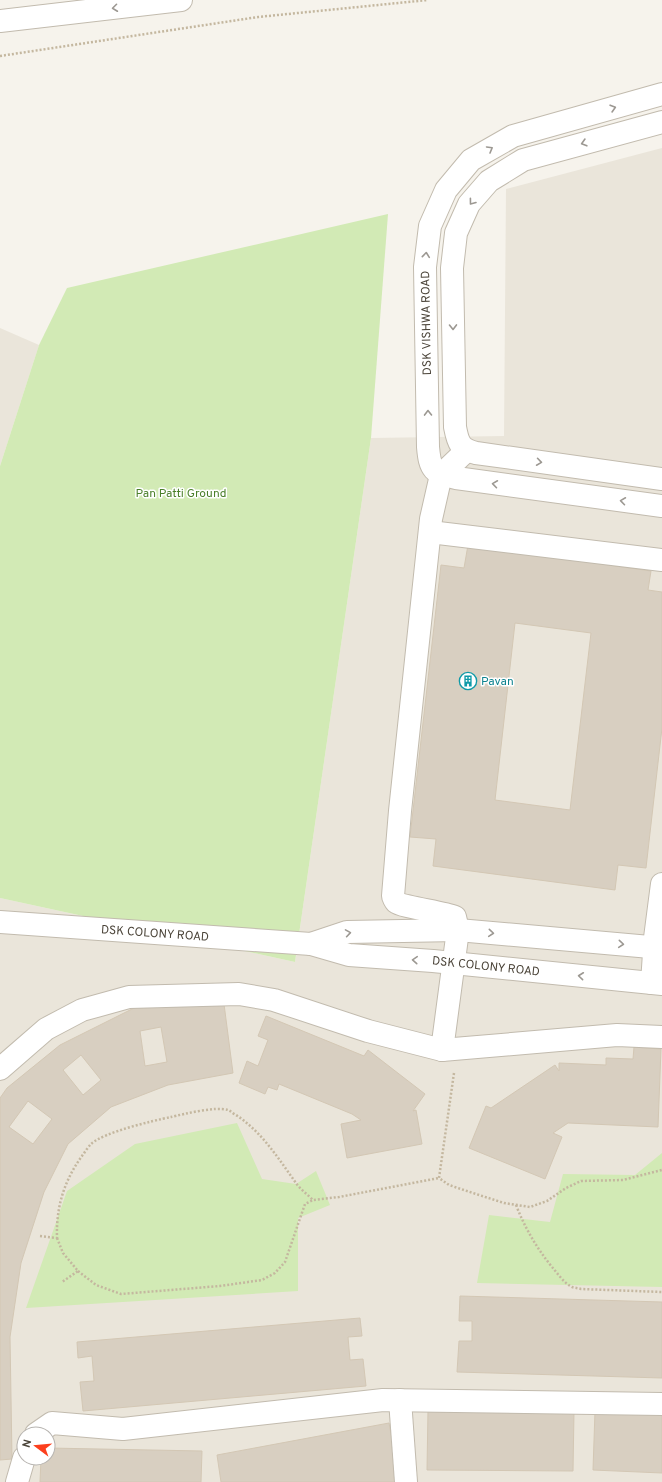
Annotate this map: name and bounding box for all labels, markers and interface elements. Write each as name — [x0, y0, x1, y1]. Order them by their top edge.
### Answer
one-way arrow — [112, 3, 118, 12]
one-way arrow — [609, 104, 616, 113]
one-way arrow — [581, 139, 587, 147]
one-way arrow — [486, 146, 493, 154]
one-way arrow — [470, 197, 477, 204]
one-way arrow — [422, 252, 431, 258]
street label: DSK VISHWA ROAD — [418, 271, 436, 375]
one-way arrow — [449, 324, 457, 330]
one-way arrow — [424, 410, 432, 416]
one-way arrow — [536, 457, 542, 466]
one-way arrow — [491, 480, 498, 489]
park label: Pan Patti Ground — [135, 486, 227, 502]
one-way arrow — [620, 497, 626, 506]
building icon: Pavan — [458, 671, 478, 691]
place label: Pavan — [481, 674, 514, 690]
street label: DSK COLONY ROAD — [100, 922, 210, 946]
one-way arrow — [488, 928, 494, 937]
one-way arrow — [345, 929, 351, 938]
one-way arrow — [618, 939, 624, 948]
street label: DSK COLONY ROAD — [431, 953, 541, 981]
one-way arrow — [412, 955, 418, 964]
one-way arrow — [578, 971, 584, 980]
north arrow — [16, 1426, 56, 1466]
text: N — [20, 1438, 35, 1449]

